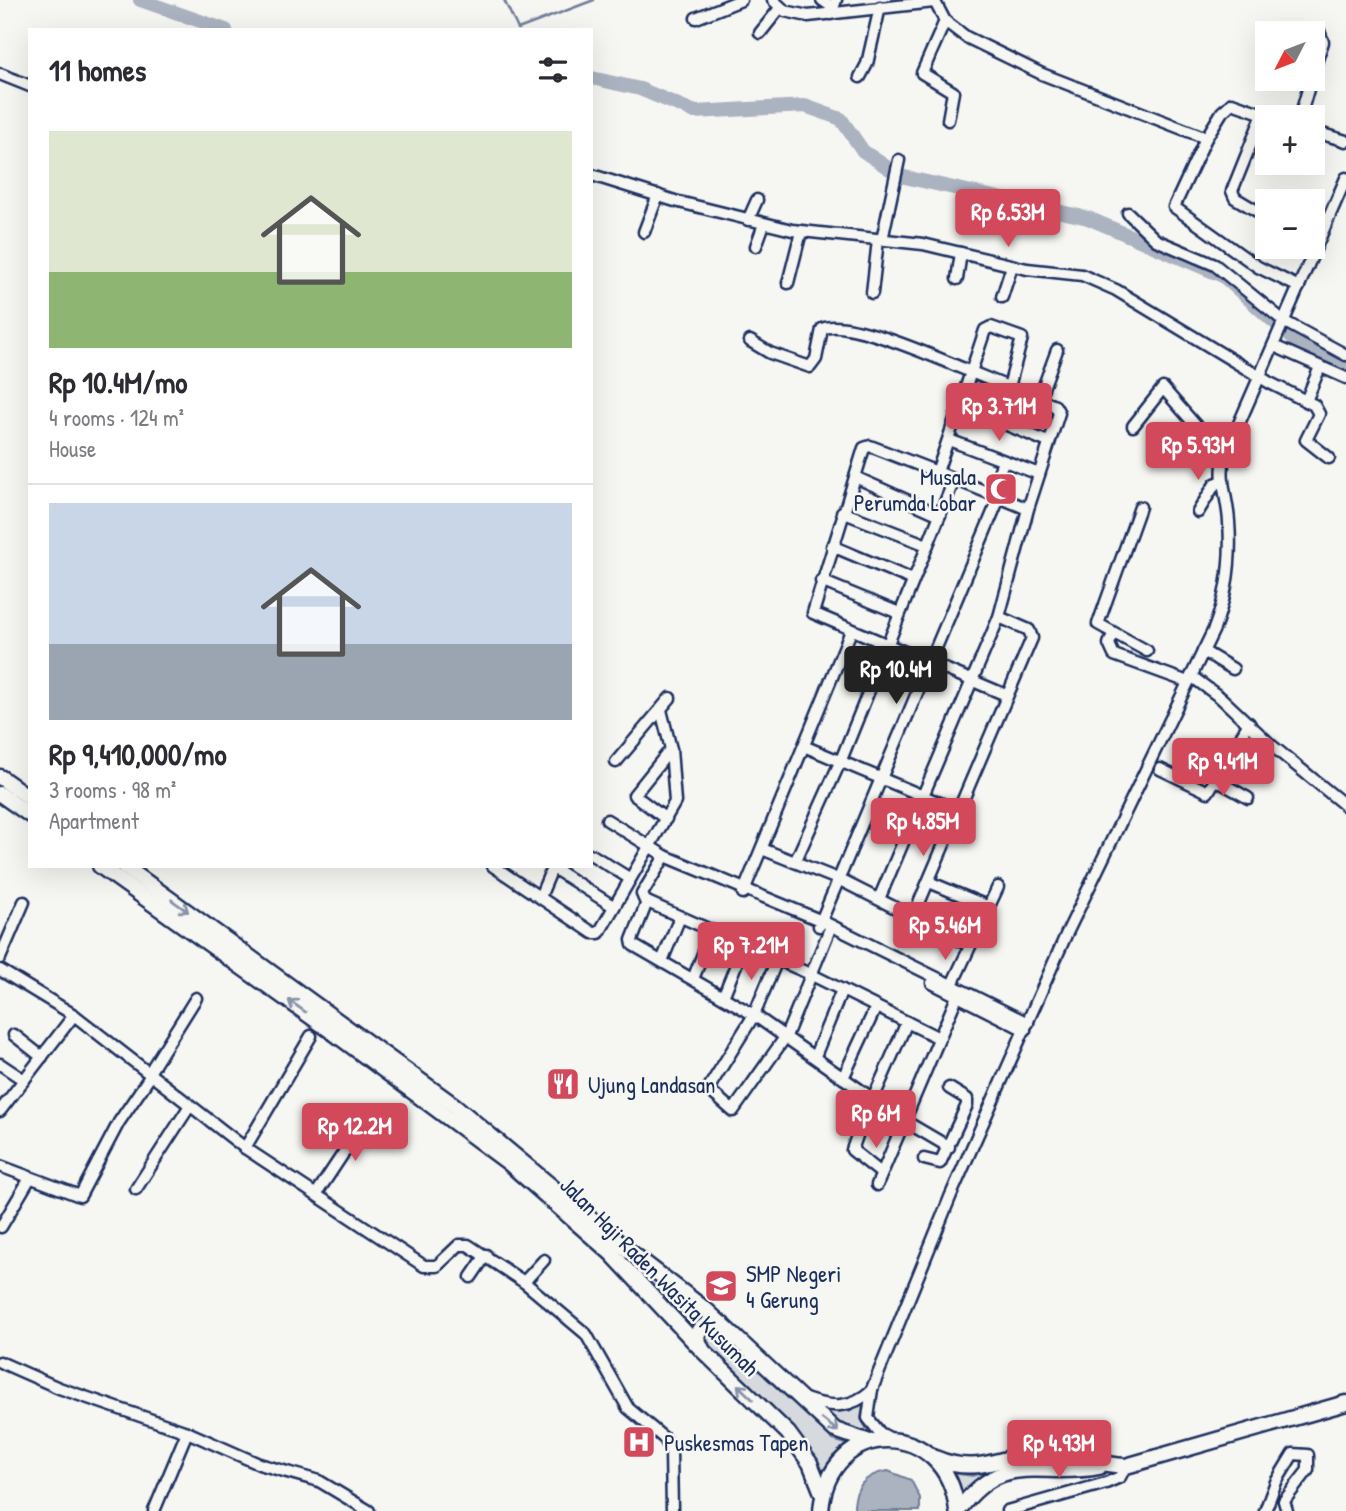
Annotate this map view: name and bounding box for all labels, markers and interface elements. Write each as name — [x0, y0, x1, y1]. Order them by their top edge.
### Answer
north arrow — [1255, 21, 1325, 91]
map controls — [1255, 21, 1325, 259]
text: 11 homes — [49, 50, 146, 90]
icon: filters — [534, 51, 572, 89]
button: + — [1255, 105, 1325, 175]
icon: home — [248, 177, 374, 303]
button: − — [1255, 189, 1325, 259]
pin: Rp 6.53M — [936, 190, 1080, 249]
text: Rp 6.53M — [971, 196, 1045, 227]
text: Rp 10.4M/mo — [49, 362, 187, 402]
pin: Rp 3.71M — [927, 384, 1071, 443]
text: Rp 3.71M — [962, 390, 1036, 421]
text: 4 rooms · 124 m² — [49, 402, 184, 433]
pin: Rp 5.93M — [1126, 422, 1270, 482]
text: Rp 5.93M — [1162, 429, 1234, 460]
text: House — [49, 433, 96, 464]
place label: Musala Perumda Lobar — [854, 461, 976, 518]
mosque icon: Musala Perumda Lobar — [982, 470, 1020, 508]
icon: home — [248, 549, 374, 675]
pin: Rp 10.4M — [824, 646, 968, 706]
text: Rp 10.4M — [860, 653, 932, 684]
text: Rp 9,410,000/mo — [49, 734, 227, 774]
pin: Rp 9.41M — [1151, 738, 1295, 798]
text: Rp 9.41M — [1188, 745, 1258, 776]
text: 3 rooms · 98 m² — [49, 774, 176, 805]
pin: Rp 4.85M — [851, 798, 995, 858]
text: Apartment — [49, 805, 139, 836]
text: Rp 4.85M — [887, 805, 959, 836]
one-way arrow — [170, 899, 189, 913]
pin: Rp 5.46M — [873, 902, 1017, 962]
text: Rp 5.46M — [909, 909, 981, 940]
pin: Rp 7.21M — [679, 922, 823, 982]
text: Rp 7.21M — [714, 929, 788, 960]
one-way arrow — [288, 999, 307, 1013]
restaurant icon: Ujung Landasan — [544, 1065, 582, 1103]
place label: Ujung Landasan — [588, 1069, 715, 1100]
pin: Rp 6M — [827, 1090, 925, 1150]
text: Rp 6M — [852, 1097, 900, 1128]
pin: Rp 12.2M — [283, 1104, 427, 1163]
text: Rp 12.2M — [318, 1110, 392, 1141]
street label: Jalan Haji Raden Wasita Kusumah — [553, 1169, 767, 1383]
place label: SMP Negeri 4 Gerung — [746, 1258, 841, 1315]
school or university icon: SMP Negeri 4 Gerung — [702, 1267, 740, 1305]
one-way arrow — [737, 1383, 754, 1400]
one-way arrow — [820, 1417, 839, 1432]
pin: Rp 4.93M — [987, 1420, 1131, 1480]
hospital icon: Puskesmas Tapen — [620, 1423, 658, 1461]
place label: Puskesmas Tapen — [664, 1427, 809, 1458]
text: Rp 4.93M — [1023, 1427, 1095, 1458]

